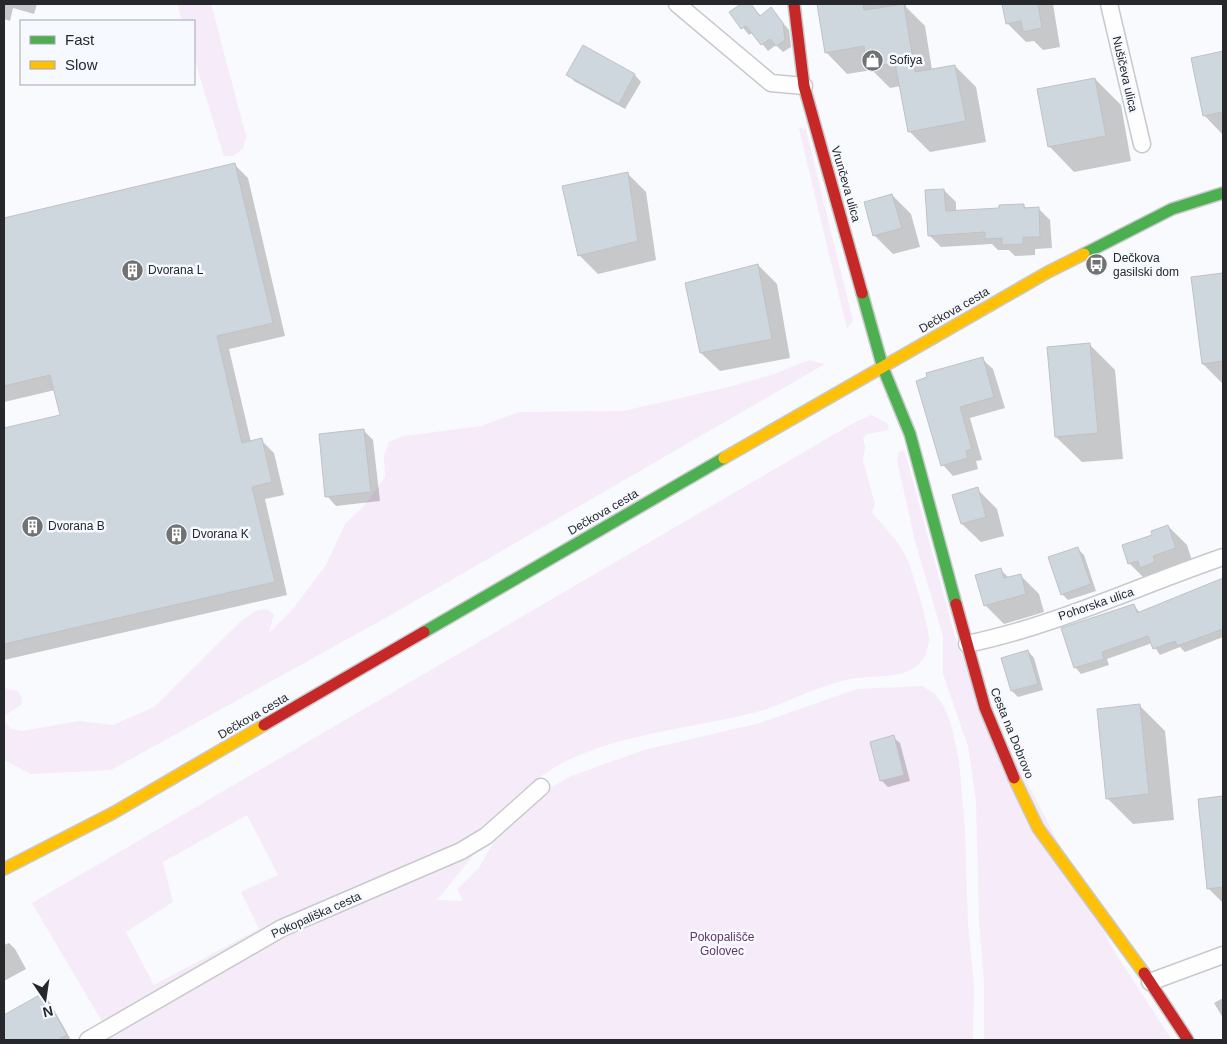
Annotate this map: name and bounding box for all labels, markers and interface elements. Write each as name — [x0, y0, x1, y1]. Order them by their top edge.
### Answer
legend — [20, 20, 195, 85]
text: Fast — [65, 31, 95, 48]
street label: Nušičeva ulica — [1109, 35, 1141, 114]
shop icon: Sofiya — [861, 48, 885, 72]
place label: Sofiya — [889, 53, 923, 67]
text: Slow — [65, 56, 98, 73]
street label: Vrunčeva ulica — [828, 144, 864, 224]
place label: Dečkova gasilski dom — [1113, 251, 1179, 279]
bus stop icon: Dečkova gasilski dom — [1085, 253, 1109, 277]
building icon: Dvorana L — [120, 258, 144, 282]
place label: Dvorana L — [148, 263, 204, 277]
street label: Dečkova cesta — [916, 284, 992, 336]
street label: Dečkova cesta — [565, 486, 641, 538]
building icon: Dvorana B — [20, 514, 44, 538]
place label: Dvorana B — [48, 519, 105, 533]
building icon: Dvorana K — [164, 522, 188, 546]
place label: Dvorana K — [192, 527, 249, 541]
street label: Pohorska ulica — [1057, 584, 1136, 623]
street label: Cesta na Dobrovo — [987, 686, 1037, 781]
street label: Dečkova cesta — [215, 690, 291, 742]
street label: Pokopališka cesta — [269, 889, 363, 941]
park label: Pokopališče Golovec — [690, 930, 755, 958]
north arrow — [20, 974, 70, 1024]
text: N — [41, 1003, 55, 1021]

